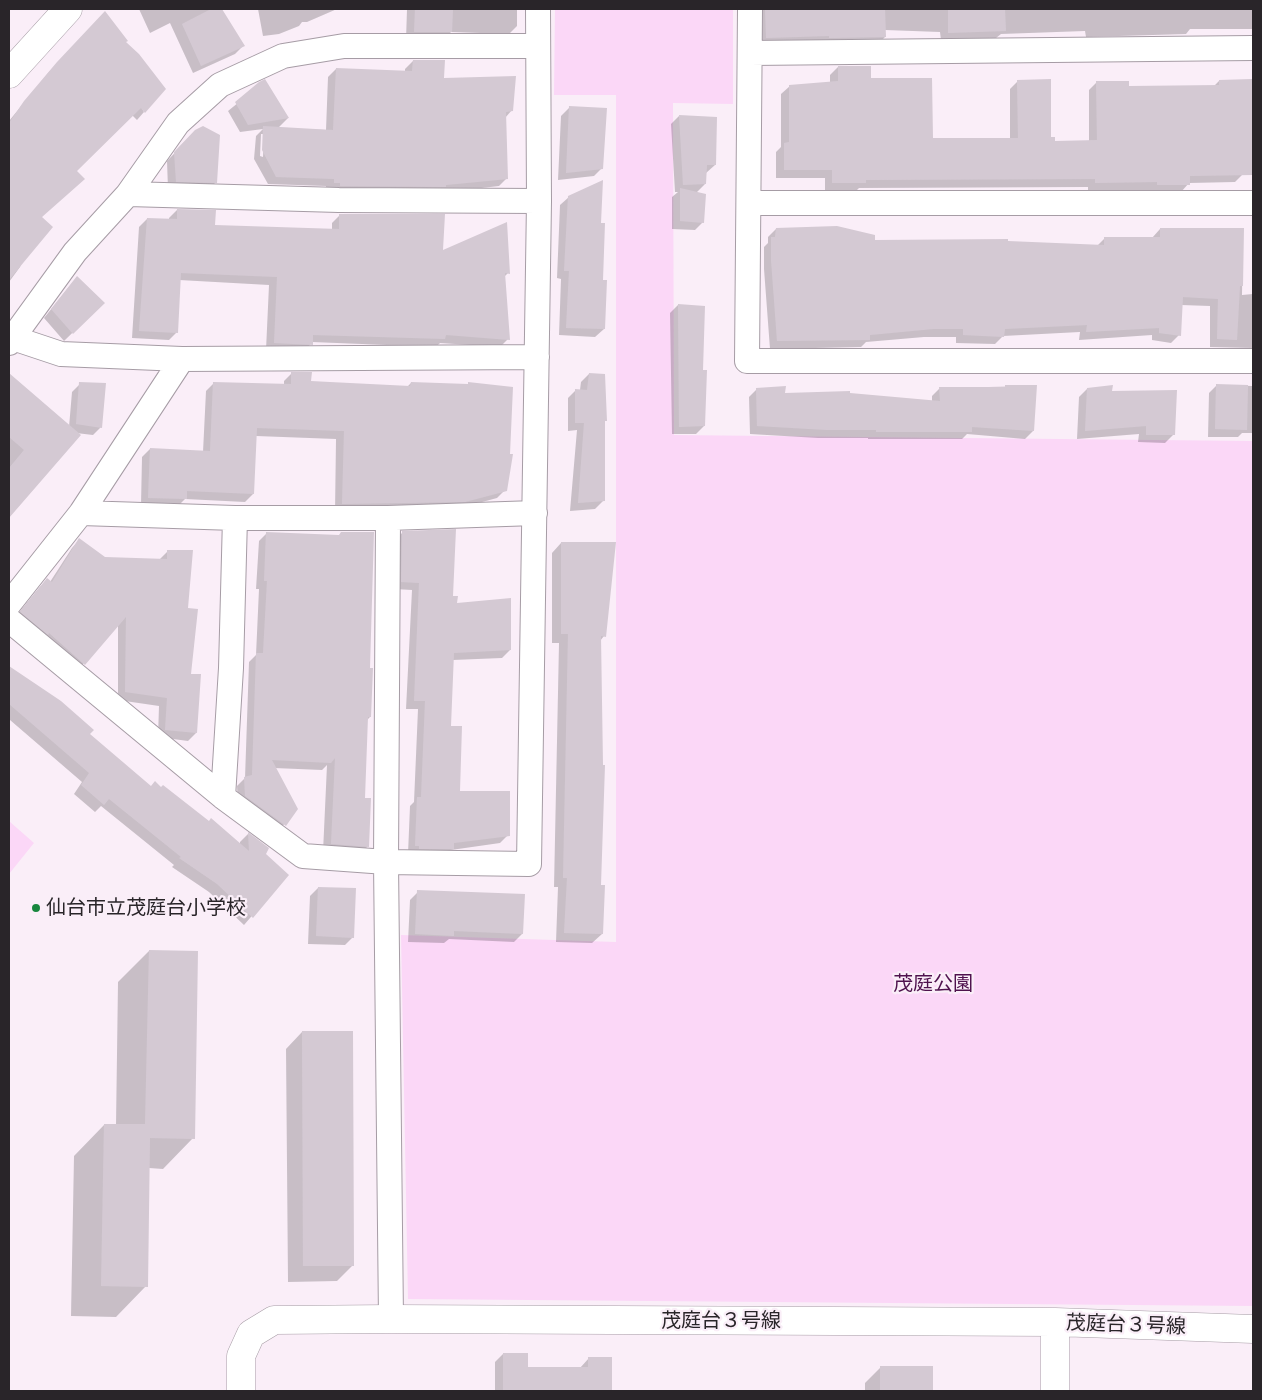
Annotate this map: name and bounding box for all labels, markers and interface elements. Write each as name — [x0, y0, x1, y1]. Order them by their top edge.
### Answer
place label: 仙台市立茂庭台小学校 — [46, 896, 246, 920]
marker: 仙台市立茂庭台小学校 — [30, 902, 42, 914]
park label: 茂庭公園 — [893, 972, 973, 996]
street label: 茂庭台３号線 — [661, 1309, 781, 1333]
street label: 茂庭台３号線 — [1066, 1311, 1186, 1339]

